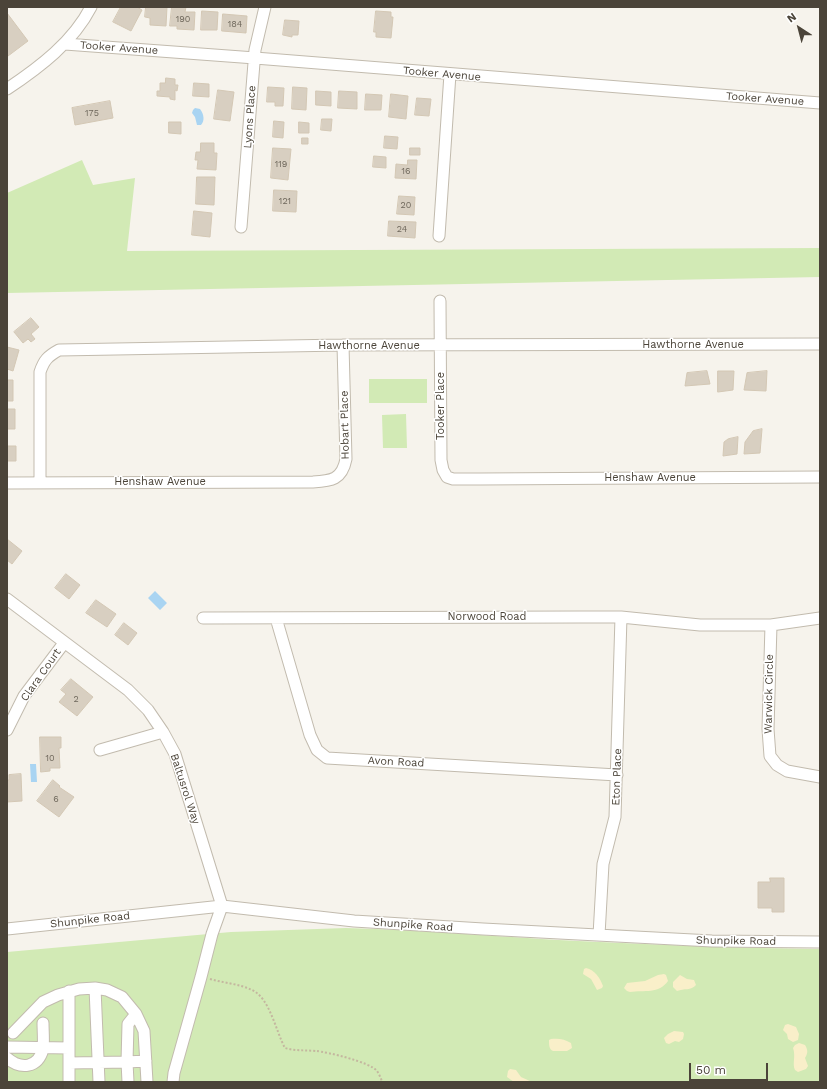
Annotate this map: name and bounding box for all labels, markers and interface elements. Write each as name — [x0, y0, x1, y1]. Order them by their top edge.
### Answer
north arrow — [779, 8, 819, 48]
text: N — [785, 10, 799, 26]
house number: 190 — [176, 14, 190, 24]
house number: 184 — [228, 19, 242, 29]
street label: Tooker Avenue — [80, 39, 158, 57]
street label: Tooker Avenue — [402, 64, 482, 84]
street label: Lyons Place — [241, 85, 259, 149]
street label: Tooker Avenue — [726, 90, 804, 108]
house number: 175 — [85, 108, 99, 118]
house number: 119 — [275, 159, 287, 169]
house number: 16 — [402, 166, 410, 176]
house number: 121 — [279, 196, 291, 206]
house number: 20 — [401, 200, 411, 210]
house number: 24 — [397, 224, 407, 234]
street label: Hawthorne Avenue — [642, 338, 744, 352]
street label: Hawthorne Avenue — [318, 339, 420, 353]
street label: Tooker Place — [434, 372, 448, 440]
street label: Hobart Place — [338, 390, 352, 460]
street label: Henshaw Avenue — [604, 471, 696, 485]
street label: Henshaw Avenue — [114, 475, 206, 489]
street label: Norwood Road — [448, 610, 526, 624]
street label: Clara Court — [18, 646, 64, 704]
street label: Warwick Circle — [762, 654, 776, 734]
house number: 2 — [73, 694, 79, 704]
street label: Eton Place — [609, 748, 625, 806]
street label: Baltusrol Way — [167, 752, 203, 826]
house number: 10 — [45, 753, 55, 763]
street label: Avon Road — [367, 754, 425, 770]
house number: 6 — [53, 794, 59, 804]
street label: Shunpike Road — [49, 909, 131, 931]
street label: Shunpike Road — [373, 916, 453, 934]
street label: Shunpike Road — [696, 934, 776, 948]
scale bar — [691, 1055, 770, 1081]
text: 50 m — [696, 1063, 726, 1077]

